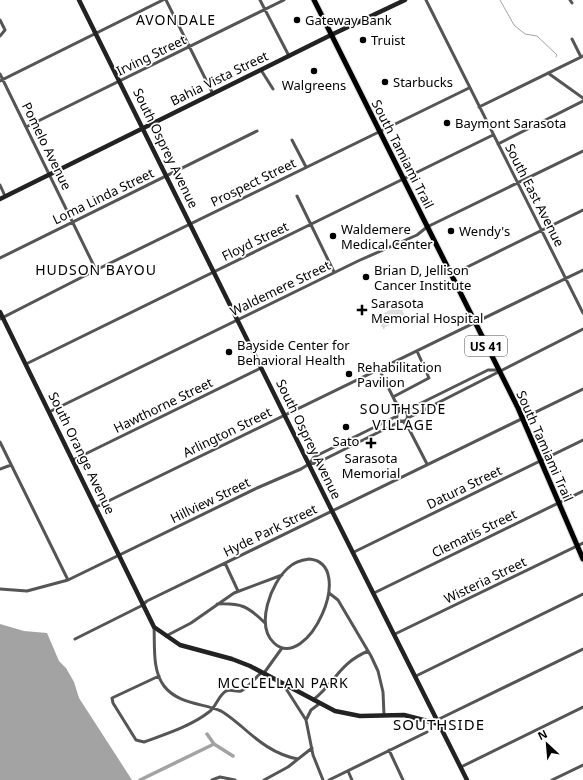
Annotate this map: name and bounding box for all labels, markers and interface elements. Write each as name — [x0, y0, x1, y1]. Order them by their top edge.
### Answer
district label: AVONDALE — [136, 10, 216, 29]
place label: Gateway Bank — [305, 11, 392, 29]
marker: Gateway Bank — [292, 15, 302, 25]
street label: Irving Street — [113, 30, 189, 80]
place label: Truist — [371, 31, 406, 49]
marker: Truist — [358, 35, 368, 45]
street label: Bahia Vista Street — [167, 46, 271, 110]
marker: Walgreens — [309, 66, 319, 76]
place label: Starbucks — [393, 73, 453, 91]
place label: Walgreens — [282, 76, 346, 94]
marker: Starbucks — [380, 77, 390, 87]
street label: South Osprey Avenue — [129, 85, 203, 211]
street label: South Tamiami Trail — [368, 96, 438, 212]
street label: Pomelo Avenue — [18, 99, 76, 193]
place label: Baymont Sarasota — [455, 114, 566, 132]
marker: Baymont Sarasota — [442, 118, 452, 128]
street label: South East Avenue — [501, 140, 569, 250]
street label: Prospect Street — [207, 153, 299, 210]
street label: Loma Linda Street — [49, 164, 157, 228]
street label: Floyd Street — [219, 217, 292, 265]
place label: Waldemere Medical Center — [341, 220, 433, 253]
place label: Wendy's — [459, 222, 510, 240]
marker: Wendy's — [446, 226, 456, 236]
marker: Waldemere Medical Center — [328, 231, 338, 241]
street label: Waldemere Street — [227, 256, 333, 320]
district label: HUDSON BAYOU — [35, 260, 157, 279]
place label: Brian D, Jellison Cancer Institute — [374, 261, 471, 294]
marker: Brian D, Jellison Cancer Institute — [361, 272, 371, 282]
place label: Sarasota Memorial Hospital — [371, 294, 483, 327]
marker: Sarasota Memorial Hospital — [356, 304, 368, 316]
place label: Bayside Center for Behavioral Health — [237, 336, 350, 369]
road number: US 41 — [465, 336, 507, 356]
marker: Bayside Center for Behavioral Health — [224, 347, 234, 357]
place label: Rehabilitation Pavilion — [357, 358, 442, 391]
marker: Rehabilitation Pavilion — [344, 369, 354, 379]
street label: Hawthorne Street — [110, 373, 216, 437]
street label: South Osprey Avenue — [272, 376, 346, 502]
street label: South Tamiami Trail — [512, 388, 578, 504]
street label: South Orange Avenue — [45, 389, 119, 517]
district label: SOUTHSIDE VILLAGE — [360, 399, 446, 434]
street label: Arlington Street — [180, 403, 275, 461]
marker: Sato — [341, 422, 351, 432]
place label: Sato — [333, 432, 360, 450]
marker: Sarasota Memorial — [365, 437, 377, 449]
place label: Sarasota Memorial — [342, 449, 400, 482]
street label: Datura Street — [423, 461, 505, 513]
street label: Hillview Street — [167, 473, 253, 527]
street label: Hyde Park Street — [220, 499, 320, 560]
street label: Clematis Street — [429, 505, 520, 561]
street label: Wisteria Street — [441, 552, 529, 608]
district label: MCCLELLAN PARK — [217, 673, 349, 692]
district label: SOUTHSIDE — [393, 714, 485, 734]
north arrow — [527, 724, 567, 764]
text: N — [535, 726, 550, 743]

